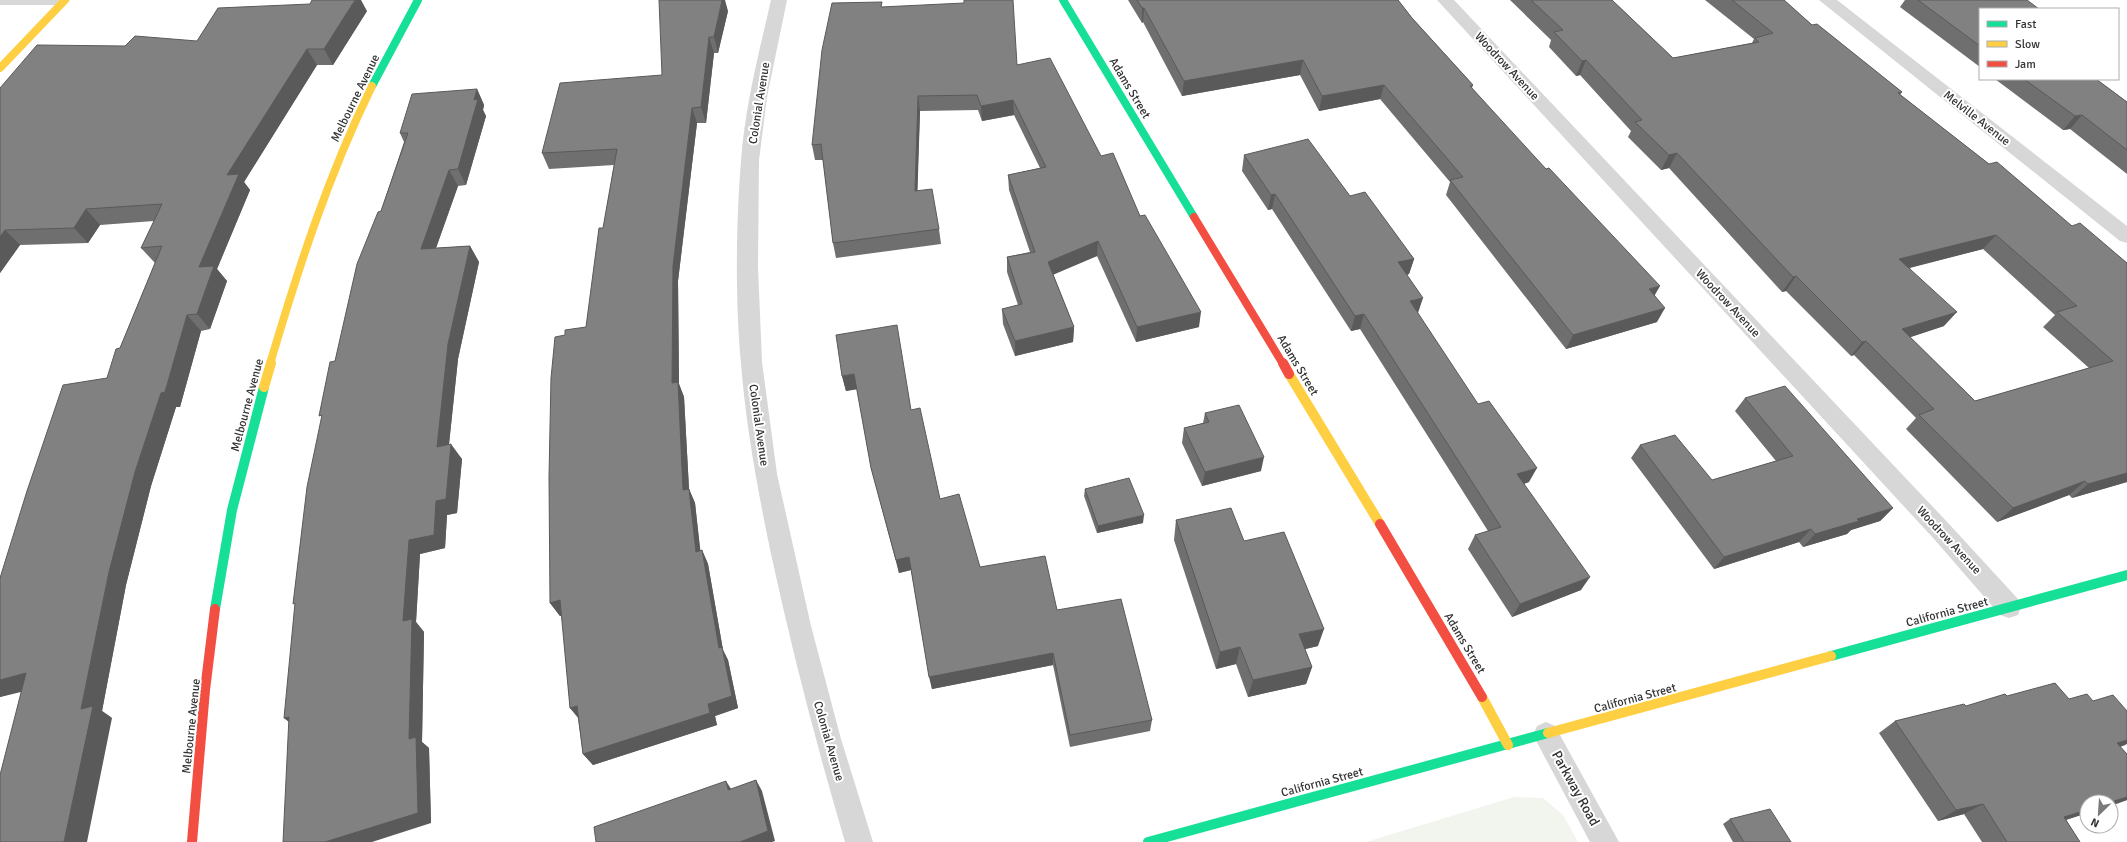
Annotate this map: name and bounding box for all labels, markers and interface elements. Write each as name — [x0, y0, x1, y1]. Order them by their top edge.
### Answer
legend — [1979, 8, 2119, 80]
text: Fast — [2015, 17, 2036, 32]
street label: Woodrow Avenue — [1471, 29, 1542, 104]
text: Slow — [2015, 37, 2040, 52]
street label: Melbourne Avenue — [328, 52, 383, 144]
street label: Adams Street — [1106, 55, 1154, 121]
text: Jam — [2015, 57, 2036, 72]
street label: Colonial Avenue — [746, 61, 773, 145]
street label: Melville Avenue — [1940, 88, 2013, 149]
street label: Woodrow Avenue — [1692, 266, 1763, 341]
street label: Adams Street — [1274, 332, 1322, 398]
street label: Melbourne Avenue — [228, 357, 267, 453]
street label: Colonial Avenue — [745, 383, 772, 467]
street label: Woodrow Avenue — [1913, 503, 1984, 578]
street label: California Street — [1904, 594, 1990, 631]
street label: Adams Street — [1441, 610, 1489, 676]
street label: Melbourne Avenue — [179, 678, 204, 774]
street label: California Street — [1592, 680, 1678, 717]
street label: Colonial Avenue — [810, 699, 847, 783]
street label: Parkway Road — [1548, 748, 1603, 829]
street label: California Street — [1279, 764, 1365, 801]
north arrow — [2079, 794, 2119, 834]
text: N — [2089, 815, 2101, 830]

